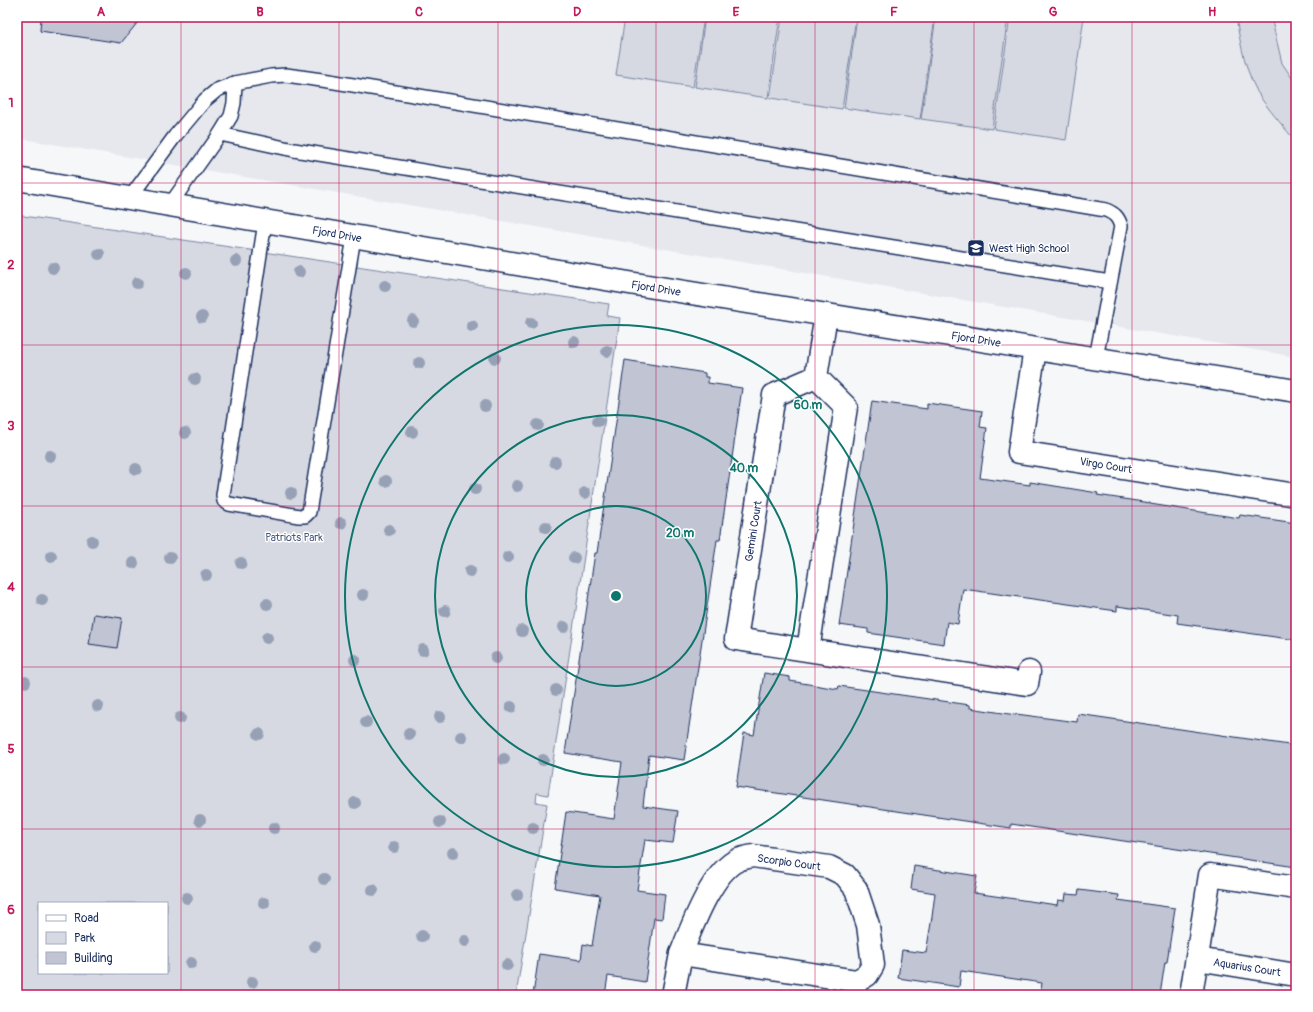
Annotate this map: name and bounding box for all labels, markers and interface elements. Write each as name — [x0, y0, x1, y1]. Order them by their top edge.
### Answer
text: A — [97, 4, 106, 20]
text: B — [256, 4, 264, 20]
text: C — [415, 4, 423, 20]
text: D — [573, 4, 581, 20]
text: E — [733, 4, 740, 20]
text: F — [890, 4, 898, 20]
text: G — [1049, 4, 1058, 20]
text: H — [1208, 4, 1216, 20]
text: 1 — [8, 95, 14, 111]
street label: Fjord Drive — [311, 224, 363, 245]
school or university icon: West High School — [966, 238, 986, 258]
place label: West High School — [989, 242, 1069, 255]
text: 2 — [7, 257, 15, 273]
street label: Fjord Drive — [630, 278, 682, 299]
street label: Fjord Drive — [950, 329, 1002, 350]
text: 60 m — [794, 398, 823, 413]
text: 3 — [7, 418, 15, 434]
street label: Virgo Court — [1079, 455, 1134, 476]
text: 40 m — [729, 461, 759, 476]
street label: Gemini Court — [742, 499, 765, 562]
text: 20 m — [666, 526, 694, 541]
park label: Patriots Park — [265, 531, 323, 544]
text: 4 — [7, 579, 15, 595]
centre of rings — [609, 589, 623, 603]
text: 5 — [7, 741, 15, 757]
street label: Scorpio Court — [756, 852, 822, 873]
text: 6 — [7, 902, 15, 918]
legend — [38, 902, 168, 974]
text: Road — [74, 911, 99, 926]
text: Park — [74, 931, 95, 946]
text: Building — [74, 951, 113, 966]
street label: Aquarius Court — [1212, 956, 1282, 979]

